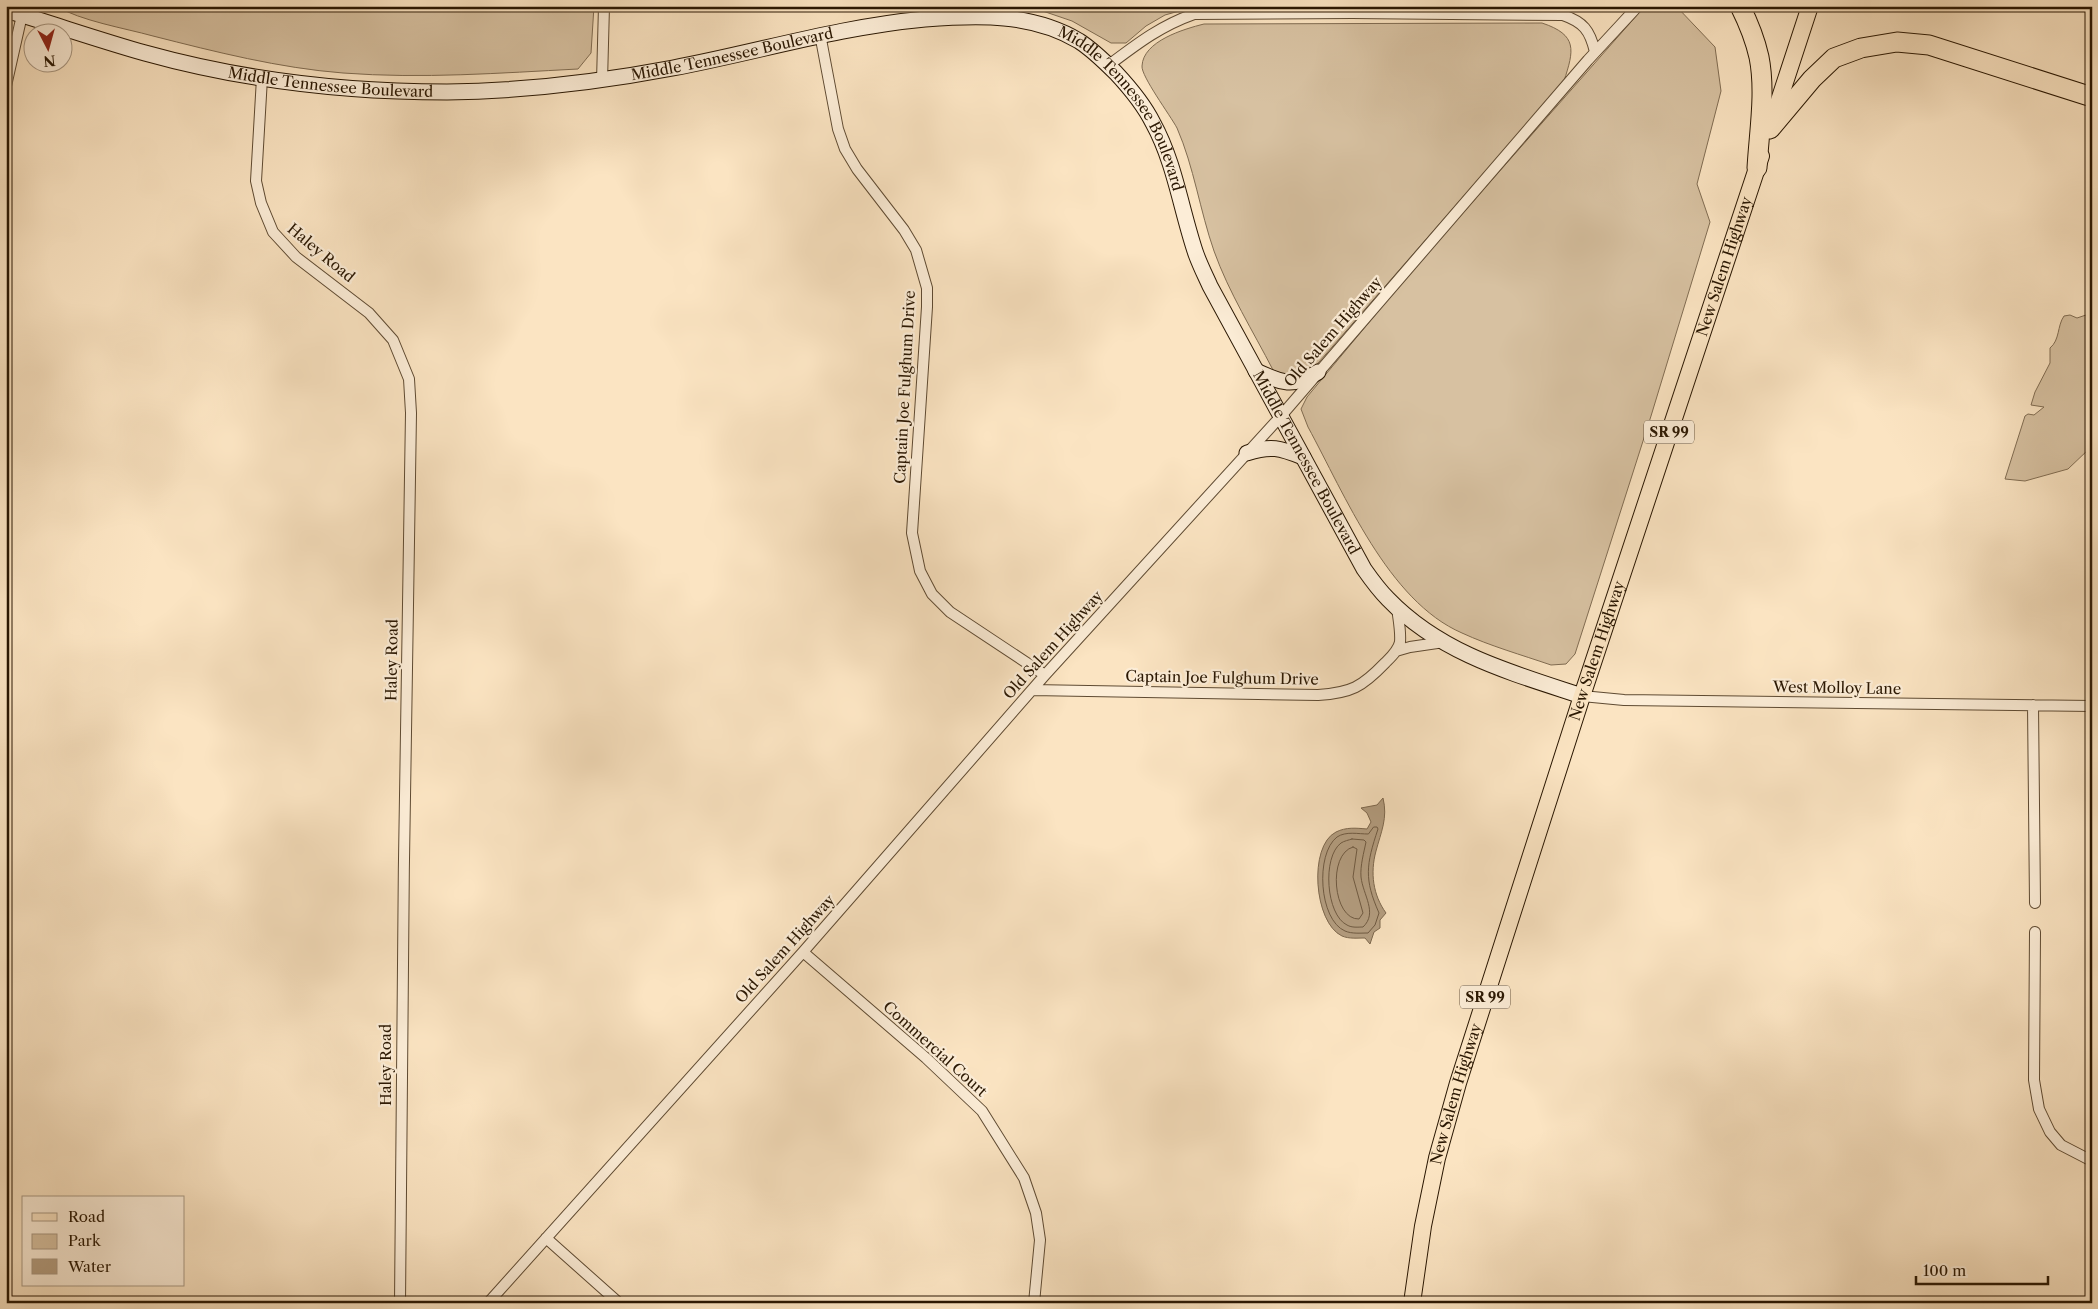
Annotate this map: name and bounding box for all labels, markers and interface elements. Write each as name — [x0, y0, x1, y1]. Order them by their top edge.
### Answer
north arrow — [22, 22, 72, 72]
street label: Middle Tennessee Boulevard — [1055, 22, 1188, 193]
street label: Middle Tennessee Boulevard — [629, 23, 835, 84]
text: N — [42, 51, 56, 71]
street label: Middle Tennessee Boulevard — [227, 62, 433, 101]
street label: New Salem Highway — [1692, 193, 1756, 339]
street label: Haley Road — [284, 219, 359, 286]
street label: Old Salem Highway — [1280, 272, 1386, 391]
street label: Captain Joe Fulghum Drive — [890, 290, 919, 484]
street label: Middle Tennessee Boulevard — [1249, 367, 1364, 557]
road number: SR 99 — [1644, 421, 1694, 444]
street label: New Salem Highway — [1565, 578, 1629, 723]
street label: Old Salem Highway — [999, 586, 1107, 703]
street label: Haley Road — [381, 619, 402, 701]
street label: Captain Joe Fulghum Drive — [1125, 666, 1319, 689]
street label: West Molloy Lane — [1772, 677, 1901, 698]
street label: Old Salem Highway — [731, 890, 839, 1007]
road number: SR 99 — [1460, 986, 1510, 1009]
street label: Commercial Court — [879, 997, 992, 1101]
street label: New Salem Highway — [1426, 1020, 1486, 1166]
street label: Haley Road — [376, 1024, 395, 1106]
legend — [22, 1196, 185, 1286]
text: Road — [68, 1207, 105, 1226]
text: Park — [68, 1231, 102, 1250]
scale bar — [1916, 1254, 2048, 1286]
text: Water — [67, 1257, 112, 1276]
text: 100 m — [1923, 1261, 1966, 1280]

